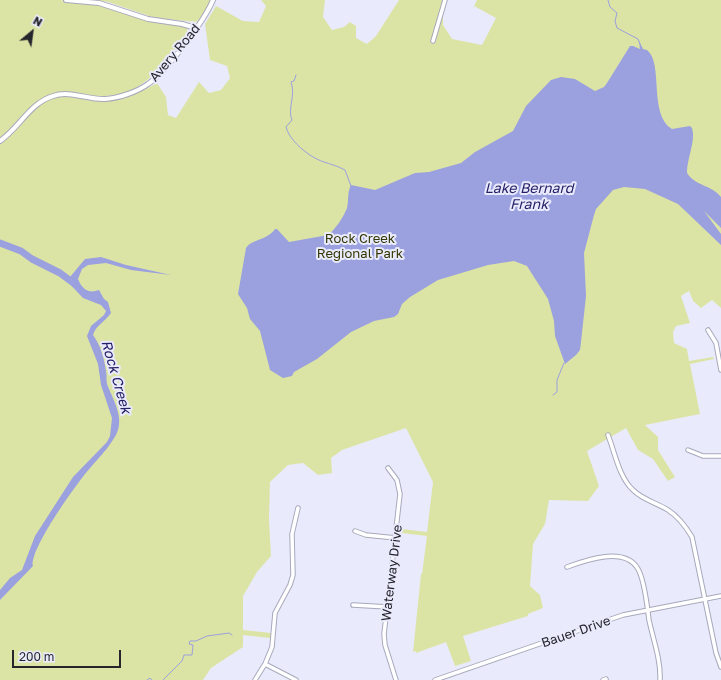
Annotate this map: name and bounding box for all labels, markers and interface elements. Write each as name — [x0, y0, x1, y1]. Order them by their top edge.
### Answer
north arrow — [12, 12, 52, 52]
text: N — [31, 13, 45, 29]
street label: Avery Road — [146, 21, 204, 85]
water label: Lake Bernard Frank — [485, 181, 573, 214]
park label: Rock Creek Regional Park — [317, 231, 403, 262]
water label: Rock Creek — [97, 338, 135, 416]
street label: Waterway Drive — [378, 524, 406, 622]
street label: Bauer Drive — [539, 613, 613, 651]
scale bar — [14, 642, 123, 668]
text: 200 m — [19, 649, 54, 664]

